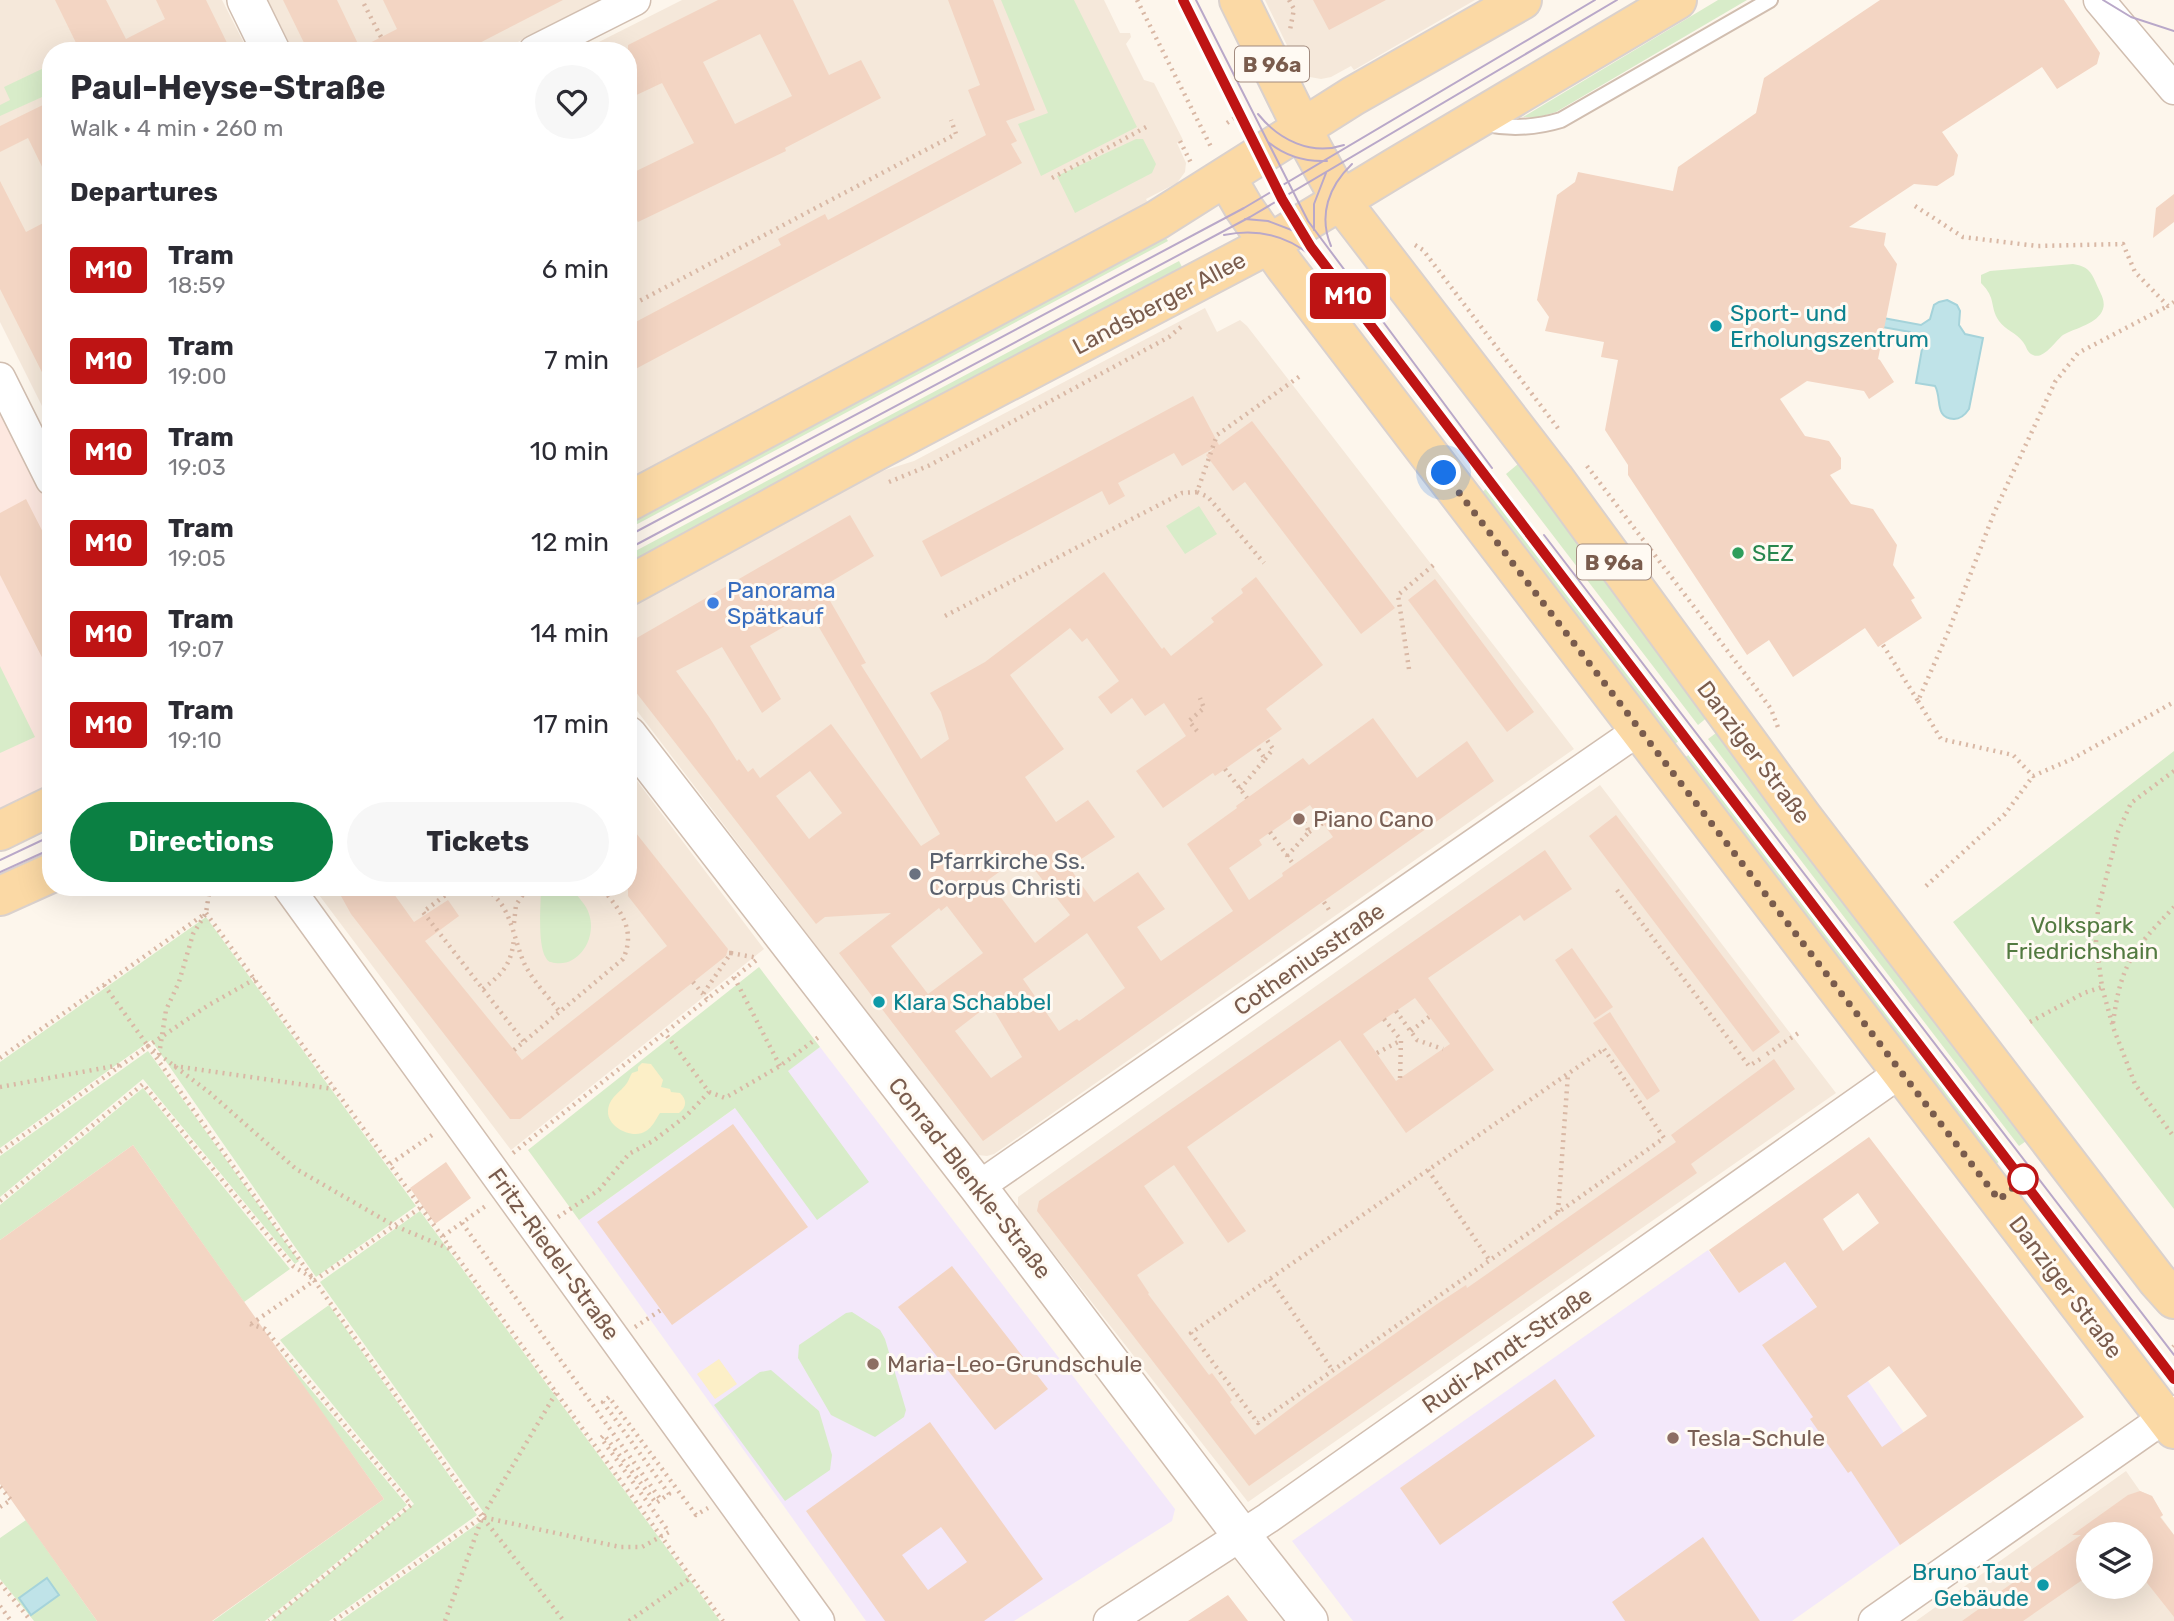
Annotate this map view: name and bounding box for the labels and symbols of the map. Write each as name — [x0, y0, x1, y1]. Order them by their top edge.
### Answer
road number: B 96a — [1235, 46, 1309, 82]
street label: Landsberger Allee — [1068, 246, 1250, 360]
line badge: M10 — [1308, 273, 1388, 319]
place label: Sport- und Erholungszentrum — [1730, 299, 1929, 353]
marker: Sport- und Erholungszentrum — [1708, 318, 1724, 334]
your location — [1426, 455, 1461, 490]
place label: SEZ — [1752, 539, 1794, 567]
road number: B 96a — [1577, 544, 1651, 580]
marker: SEZ — [1730, 545, 1746, 561]
place label: Panorama Spätkauf — [727, 576, 836, 630]
marker: Panorama Spätkauf — [705, 595, 721, 611]
street label: Danziger Straße — [1691, 675, 1817, 829]
place label: Piano Cano — [1313, 805, 1434, 833]
marker: Piano Cano — [1291, 811, 1307, 827]
place label: Pfarrkirche Ss. Corpus Christi — [929, 847, 1086, 901]
marker: Pfarrkirche Ss. Corpus Christi — [907, 866, 923, 882]
street label: Cotheniusstraße — [1228, 897, 1390, 1021]
park label: Volkspark Friedrichshain — [2006, 911, 2158, 965]
place label: Klara Schabbel — [893, 988, 1052, 1016]
marker: Klara Schabbel — [871, 994, 887, 1010]
street label: Conrad-Blenkle-Straße — [883, 1072, 1057, 1284]
street label: Fritz-Riedel-Straße — [482, 1162, 626, 1346]
unlabelled marker — [2008, 1164, 2038, 1194]
street label: Danziger Straße — [2003, 1210, 2129, 1364]
street label: Rudi-Arndt-Straße — [1417, 1281, 1597, 1419]
place label: Maria-Leo-Grundschule — [887, 1350, 1142, 1378]
marker: Maria-Leo-Grundschule — [865, 1356, 881, 1372]
place label: Tesla-Schule — [1687, 1424, 1825, 1452]
marker: Tesla-Schule — [1665, 1430, 1681, 1446]
place label: Bruno Taut Gebäude — [1912, 1558, 2029, 1612]
marker: Bruno Taut Gebäude — [2035, 1577, 2051, 1593]

